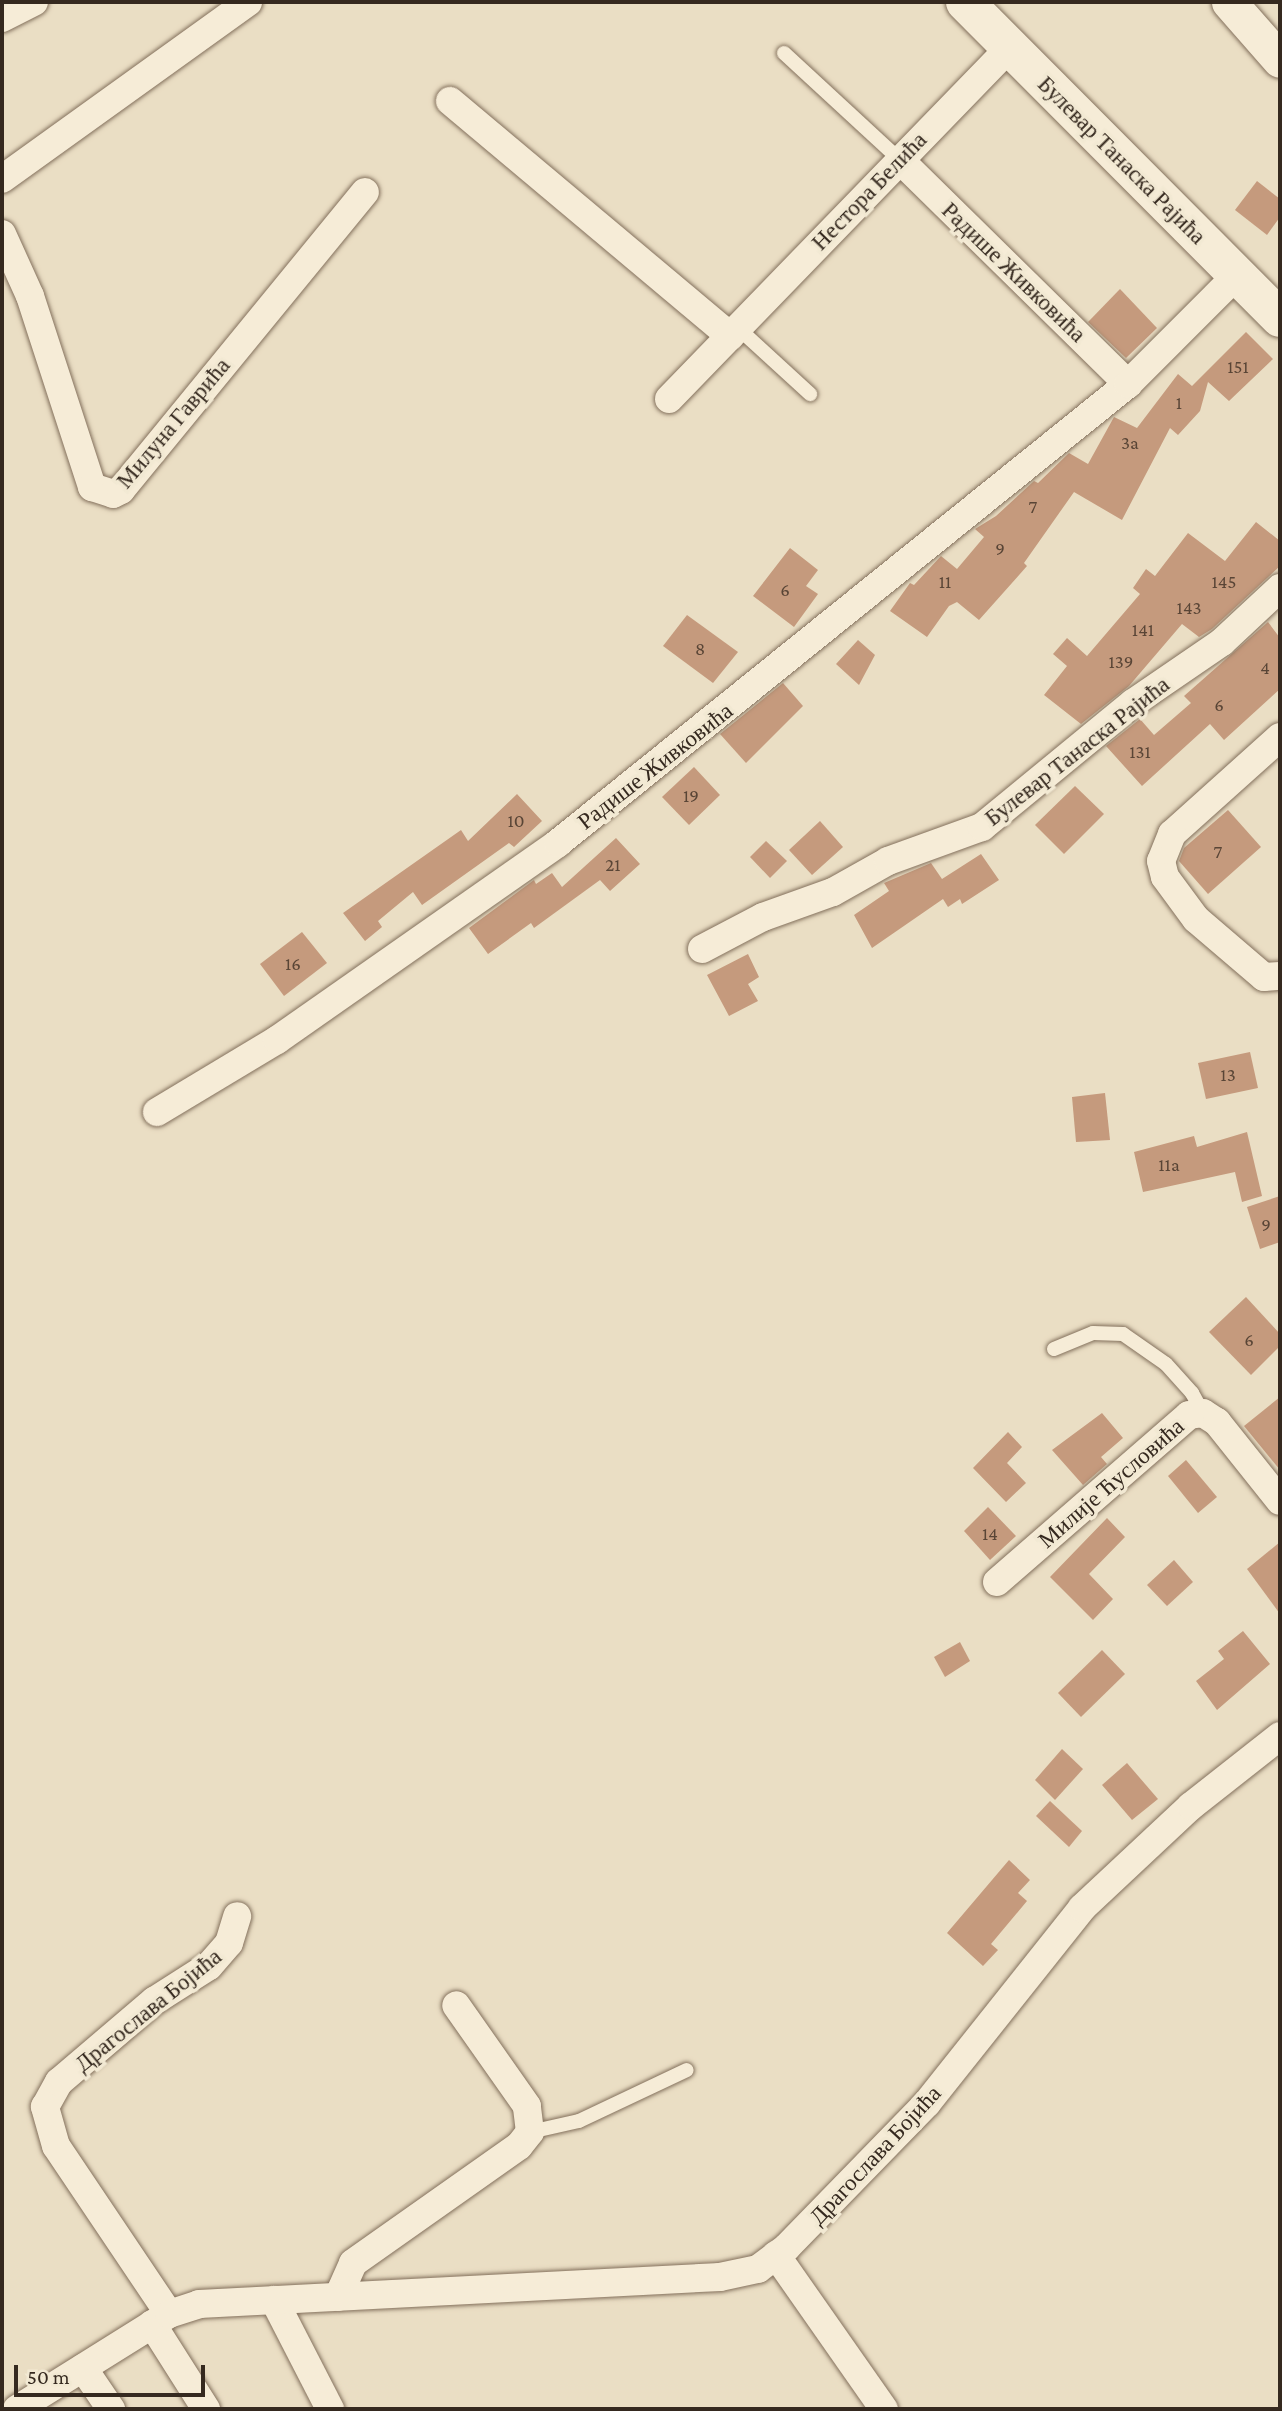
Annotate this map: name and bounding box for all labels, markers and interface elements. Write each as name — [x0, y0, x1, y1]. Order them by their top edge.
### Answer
street label: Булевар Танаска Рајића — [1032, 70, 1212, 250]
street label: Нестора Белића — [806, 126, 932, 256]
street label: Радише Живковића — [936, 196, 1092, 348]
street label: Милуна Гаврића — [110, 352, 236, 494]
house number: 151 — [1227, 356, 1249, 378]
house number: 1 — [1176, 392, 1182, 414]
house number: 3a — [1121, 432, 1139, 454]
house number: 7 — [1029, 496, 1037, 518]
house number: 9 — [995, 538, 1005, 560]
house number: 11 — [939, 571, 951, 593]
house number: 145 — [1212, 571, 1236, 593]
house number: 6 — [780, 579, 790, 601]
house number: 143 — [1177, 597, 1201, 619]
house number: 141 — [1132, 619, 1154, 641]
house number: 8 — [695, 638, 705, 660]
house number: 139 — [1109, 651, 1133, 673]
house number: 4 — [1260, 657, 1270, 679]
street label: Булевар Танаска Рајића — [979, 670, 1175, 832]
house number: 6 — [1214, 694, 1224, 716]
street label: Радише Живковића — [572, 697, 738, 835]
house number: 131 — [1129, 741, 1151, 763]
house number: 19 — [683, 785, 699, 807]
house number: 10 — [507, 810, 525, 832]
house number: 7 — [1214, 841, 1222, 863]
house number: 21 — [605, 854, 621, 876]
house number: 16 — [285, 953, 301, 975]
house number: 13 — [1220, 1064, 1236, 1086]
house number: 11a — [1158, 1154, 1180, 1176]
house number: 9 — [1261, 1214, 1271, 1236]
house number: 6 — [1244, 1329, 1254, 1351]
street label: Милије Ћусловића — [1032, 1412, 1190, 1554]
house number: 14 — [982, 1523, 998, 1545]
street label: Драгослава Бојића — [69, 1943, 227, 2077]
street label: Драгослава Бојића — [803, 2080, 947, 2230]
scale bar — [18, 2352, 208, 2396]
text: 50 m — [27, 2365, 70, 2389]

